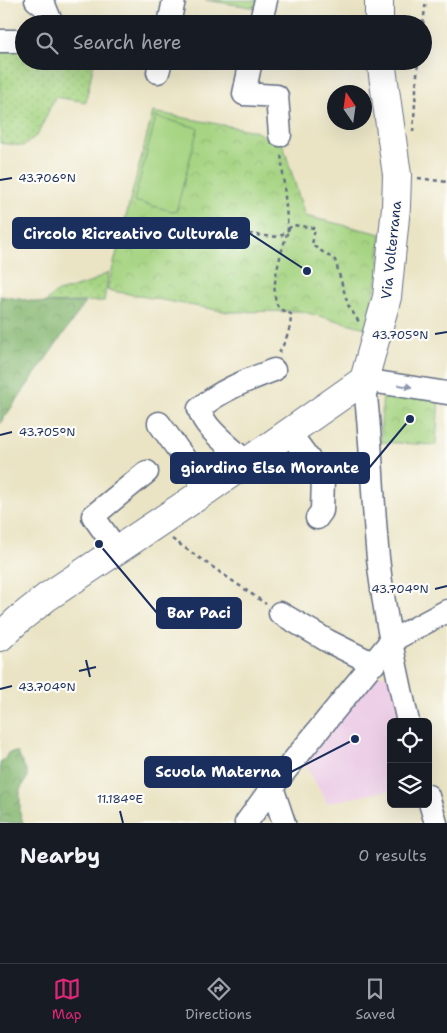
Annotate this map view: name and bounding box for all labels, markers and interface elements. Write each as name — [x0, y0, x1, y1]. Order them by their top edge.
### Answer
search box — [15, 15, 432, 70]
icon: search — [33, 29, 61, 57]
text: Search here — [73, 30, 182, 55]
north arrow — [327, 85, 372, 130]
text: 43.706°N — [18, 170, 76, 186]
street label: Via Volterrana — [377, 200, 405, 300]
callout: Circolo Ricreativo Culturale — [13, 218, 249, 248]
text: Circolo Ricreativo Culturale — [23, 224, 239, 244]
text: 43.705°N — [372, 327, 428, 343]
one-way arrow — [398, 383, 414, 391]
text: 43.705°N — [19, 424, 75, 440]
callout: giardino Elsa Morante — [171, 453, 369, 483]
text: giardino Elsa Morante — [181, 458, 359, 478]
text: 43.704°N — [371, 581, 429, 597]
callout: Bar Paci — [157, 598, 241, 628]
text: Bar Paci — [167, 603, 231, 623]
text: 43.704°N — [18, 679, 76, 695]
map controls — [387, 718, 432, 808]
button: locate — [387, 718, 432, 763]
callout: Scuola Materna — [145, 757, 291, 787]
text: Scuola Materna — [155, 762, 281, 782]
button: layers — [387, 763, 432, 808]
text: 11.184°E — [97, 791, 143, 807]
text: Nearby — [20, 842, 100, 870]
text: 0 results — [358, 845, 427, 866]
tab: Map — [52, 975, 82, 1023]
tab: Directions — [185, 975, 252, 1023]
tab: Saved — [356, 975, 395, 1023]

